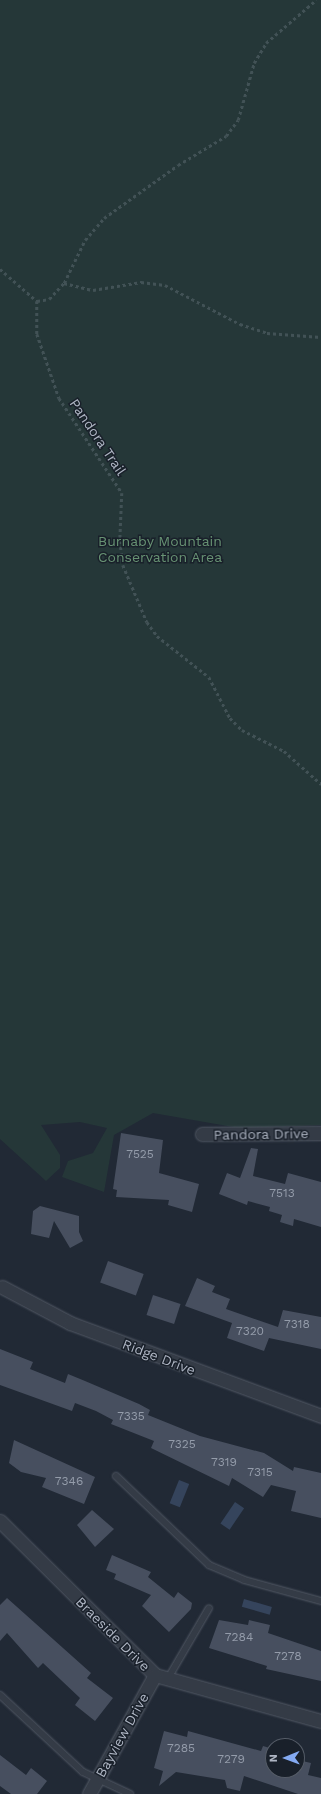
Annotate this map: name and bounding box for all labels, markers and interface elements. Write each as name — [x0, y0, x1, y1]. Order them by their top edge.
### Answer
street label: Pandora Trail — [66, 395, 130, 479]
park label: Burnaby Mountain Conservation Area — [98, 533, 222, 566]
street label: Pandora Drive — [213, 1125, 309, 1143]
house number: 7525 — [126, 1148, 154, 1162]
house number: 7513 — [269, 1187, 295, 1201]
house number: 7318 — [284, 1318, 310, 1332]
house number: 7320 — [236, 1325, 264, 1339]
street label: Ridge Drive — [120, 1335, 198, 1379]
house number: 7335 — [117, 1410, 145, 1424]
house number: 7325 — [168, 1438, 196, 1452]
house number: 7319 — [211, 1456, 237, 1470]
house number: 7315 — [247, 1466, 273, 1480]
house number: 7346 — [55, 1475, 83, 1489]
street label: Braeside Drive — [72, 1593, 154, 1675]
house number: 7284 — [225, 1631, 253, 1645]
house number: 7278 — [274, 1650, 302, 1664]
street label: Bayview Drive — [92, 1690, 152, 1780]
north arrow — [265, 1738, 305, 1778]
house number: 7285 — [167, 1742, 195, 1756]
house number: 7279 — [217, 1753, 245, 1767]
text: N — [267, 1754, 280, 1762]

